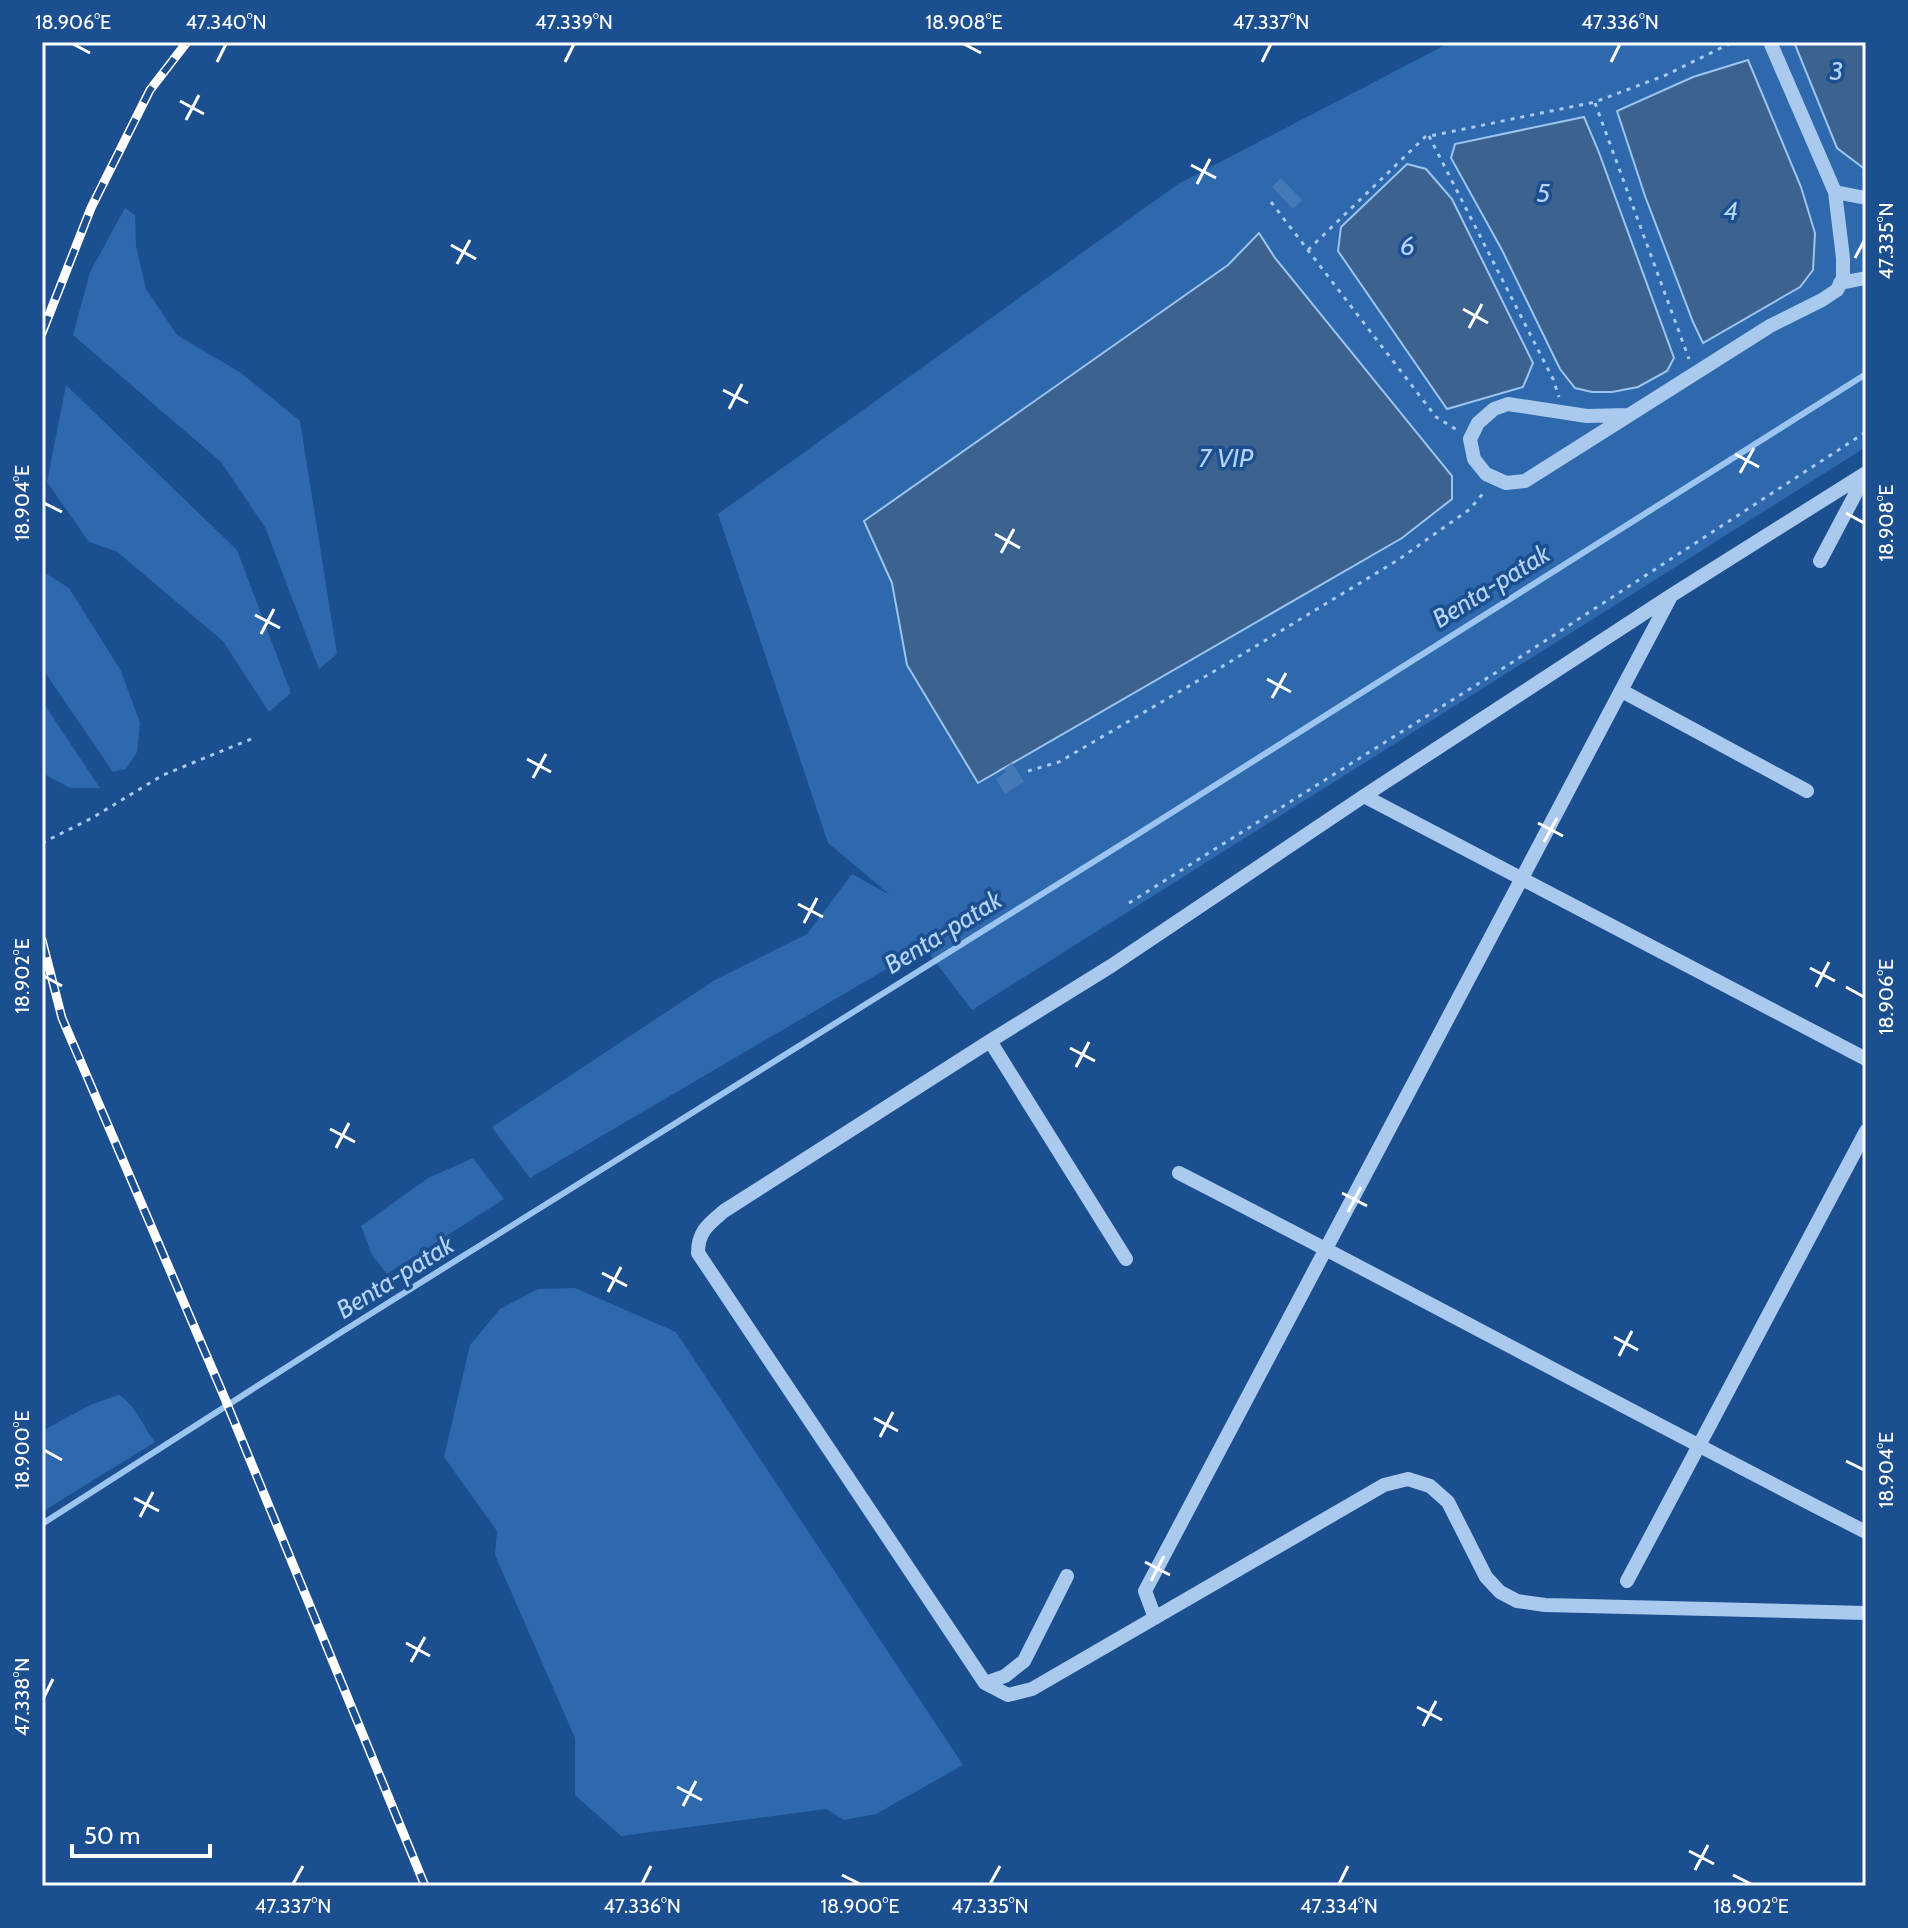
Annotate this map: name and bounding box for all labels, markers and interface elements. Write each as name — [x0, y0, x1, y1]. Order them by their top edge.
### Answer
text: 18.906°E — [35, 10, 111, 34]
text: 47.340°N — [185, 10, 267, 34]
text: 47.339°N — [535, 10, 613, 34]
text: 18.908°E — [925, 10, 1003, 34]
text: 47.337°N — [1233, 10, 1309, 34]
text: 47.336°N — [1581, 10, 1659, 34]
water label: 3 — [1829, 55, 1844, 87]
water label: 5 — [1536, 177, 1551, 209]
water label: 4 — [1723, 195, 1738, 227]
text: 47.335°N — [1874, 202, 1898, 280]
water label: 6 — [1401, 230, 1415, 262]
water label: 7 VIP — [1199, 442, 1254, 474]
text: 18.904°E — [10, 465, 34, 541]
text: 18.908°E — [1874, 484, 1898, 562]
water label: Benta-patak — [1426, 537, 1556, 635]
water label: Benta-patak — [878, 883, 1008, 981]
text: 18.902°E — [10, 938, 34, 1014]
text: 18.906°E — [1874, 959, 1898, 1035]
water label: Benta-patak — [330, 1228, 460, 1326]
text: 18.900°E — [10, 1411, 34, 1489]
text: 18.904°E — [1874, 1432, 1898, 1508]
text: 47.338°N — [10, 1658, 34, 1736]
scale bar — [72, 1808, 210, 1858]
text: 50 m — [84, 1821, 140, 1850]
text: 47.337°N — [255, 1894, 331, 1918]
text: 47.336°N — [603, 1894, 681, 1918]
text: 18.900°E — [821, 1894, 899, 1918]
text: 47.335°N — [951, 1894, 1029, 1918]
text: 47.334°N — [1300, 1894, 1378, 1918]
text: 18.902°E — [1713, 1894, 1789, 1918]

